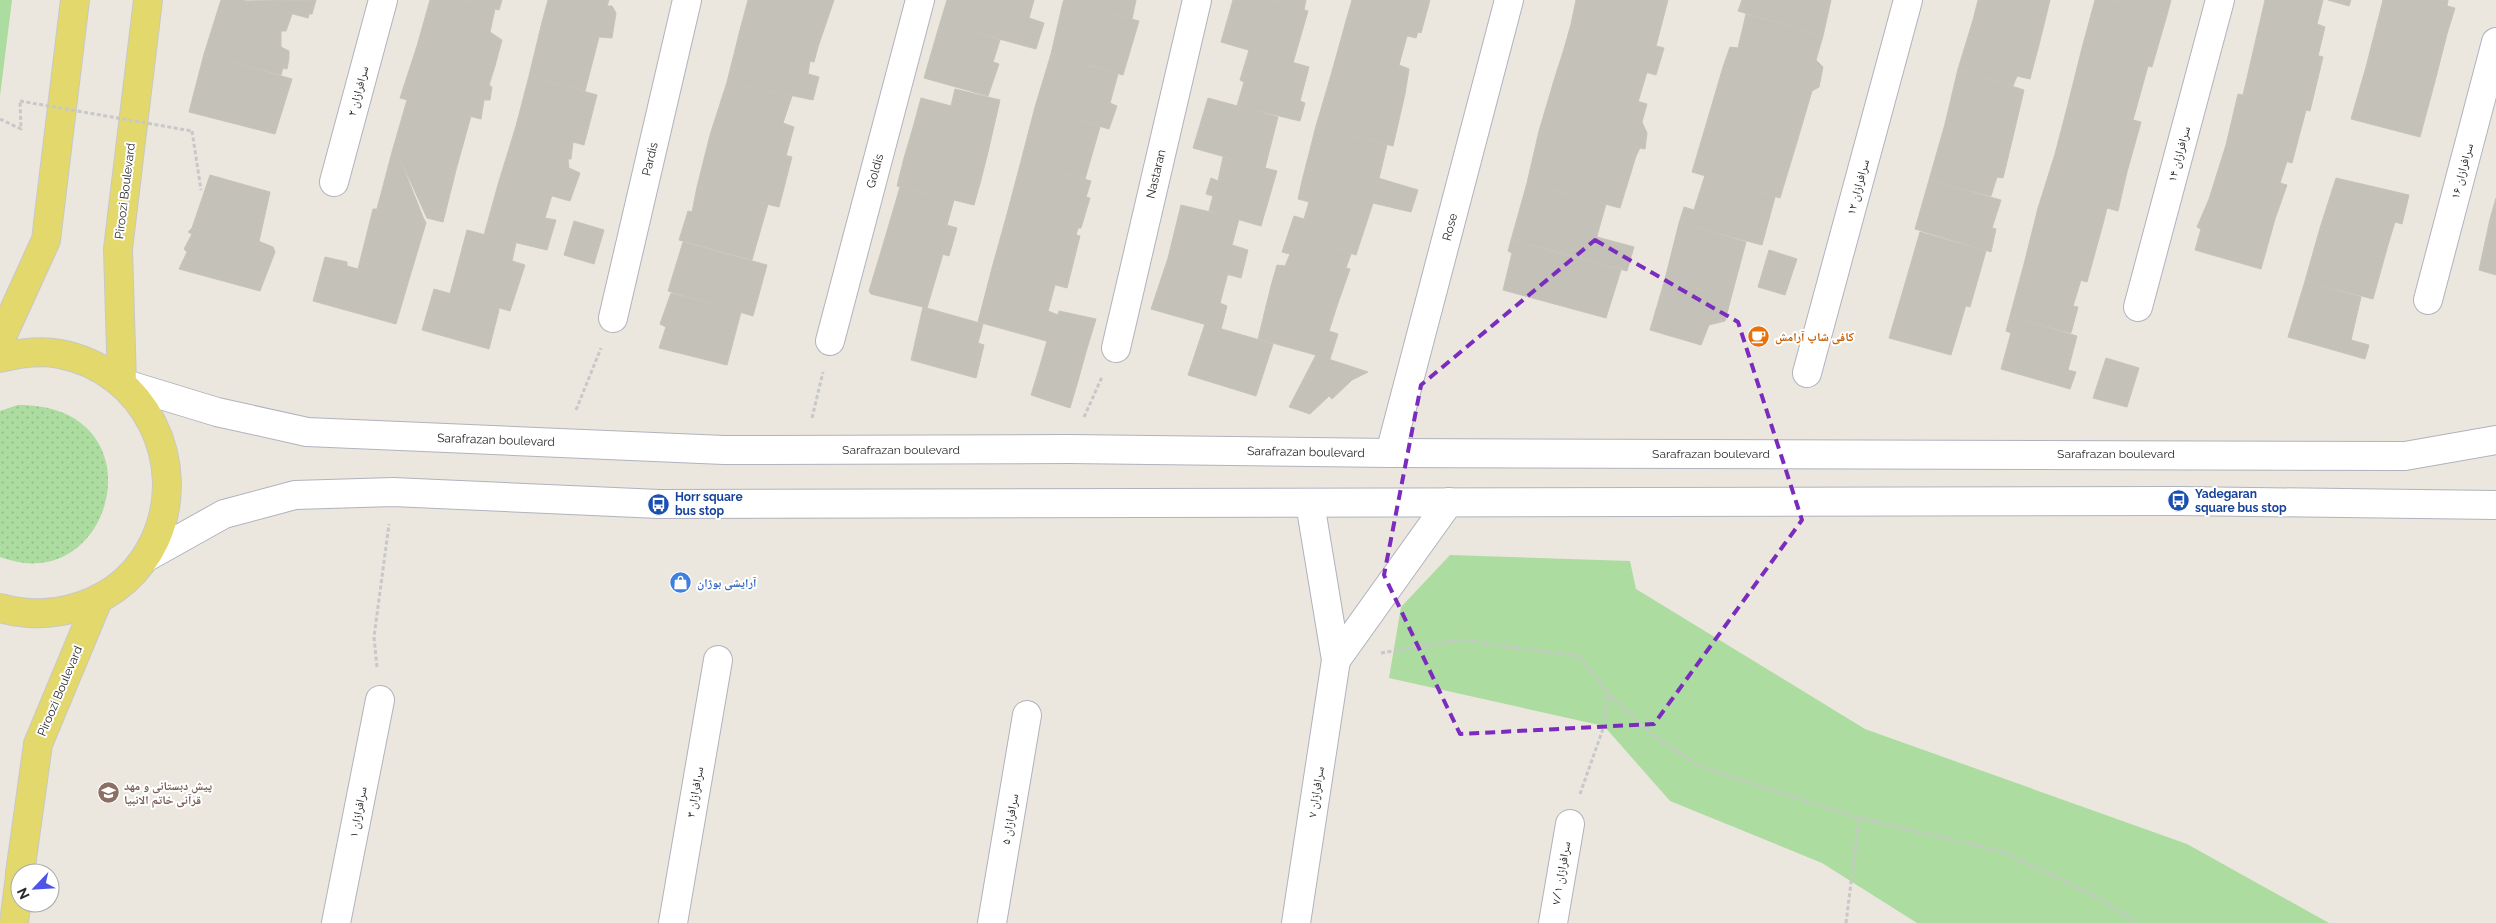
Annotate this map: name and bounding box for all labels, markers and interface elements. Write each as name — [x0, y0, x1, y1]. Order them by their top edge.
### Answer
street label: سرافرازان ۲ — [345, 64, 371, 118]
street label: سرافرازان ۱۴ — [2165, 125, 2193, 183]
street label: Pardis — [639, 141, 661, 177]
street label: Piroozi Boulevard — [112, 142, 138, 240]
street label: سرافرازان ۱۶ — [2448, 142, 2476, 200]
street label: Nastaran — [1144, 148, 1168, 200]
street label: Goldis — [864, 152, 886, 190]
street label: سرافرازان ۱۲ — [1844, 158, 1872, 216]
street label: Rose — [1440, 212, 1460, 242]
cafe icon: کافی شاپ آرامش — [1747, 325, 1771, 349]
place label: کافی شاپ آرامش — [1775, 330, 1855, 345]
street label: Sarafrazan boulevard — [437, 431, 555, 449]
street label: Sarafrazan boulevard — [842, 443, 960, 457]
street label: Sarafrazan boulevard — [1247, 444, 1365, 460]
street label: Sarafrazan boulevard — [1652, 447, 1770, 461]
street label: Sarafrazan boulevard — [2057, 447, 2175, 461]
place label: Yadegaran square bus stop — [2195, 487, 2287, 515]
bus stop icon: Yadegaran square bus stop — [2167, 489, 2191, 513]
place label: Horr square bus stop — [675, 490, 743, 518]
bus stop icon: Horr square bus stop — [647, 492, 671, 516]
shop icon: آرایشی بوژان — [669, 571, 693, 595]
place label: آرایشی بوژان — [697, 576, 757, 591]
street label: Piroozi Boulevard — [35, 644, 85, 738]
street label: سرافرازان ۳ — [684, 765, 706, 818]
street label: سرافرازان ۷ — [1305, 765, 1327, 818]
place label: پیش دبستانی و مهد قرآنی خاتم الانبیا — [124, 779, 212, 808]
school or university icon: پیش دبستانی و مهد قرآنی خاتم الانبیا — [96, 781, 120, 805]
street label: سرافرازان ۱ — [346, 785, 370, 839]
street label: سرافرازان ۵ — [999, 792, 1021, 845]
street label: سرافرازان ۷/۱ — [1549, 840, 1573, 906]
north arrow — [10, 863, 60, 913]
text: N — [14, 885, 33, 902]

